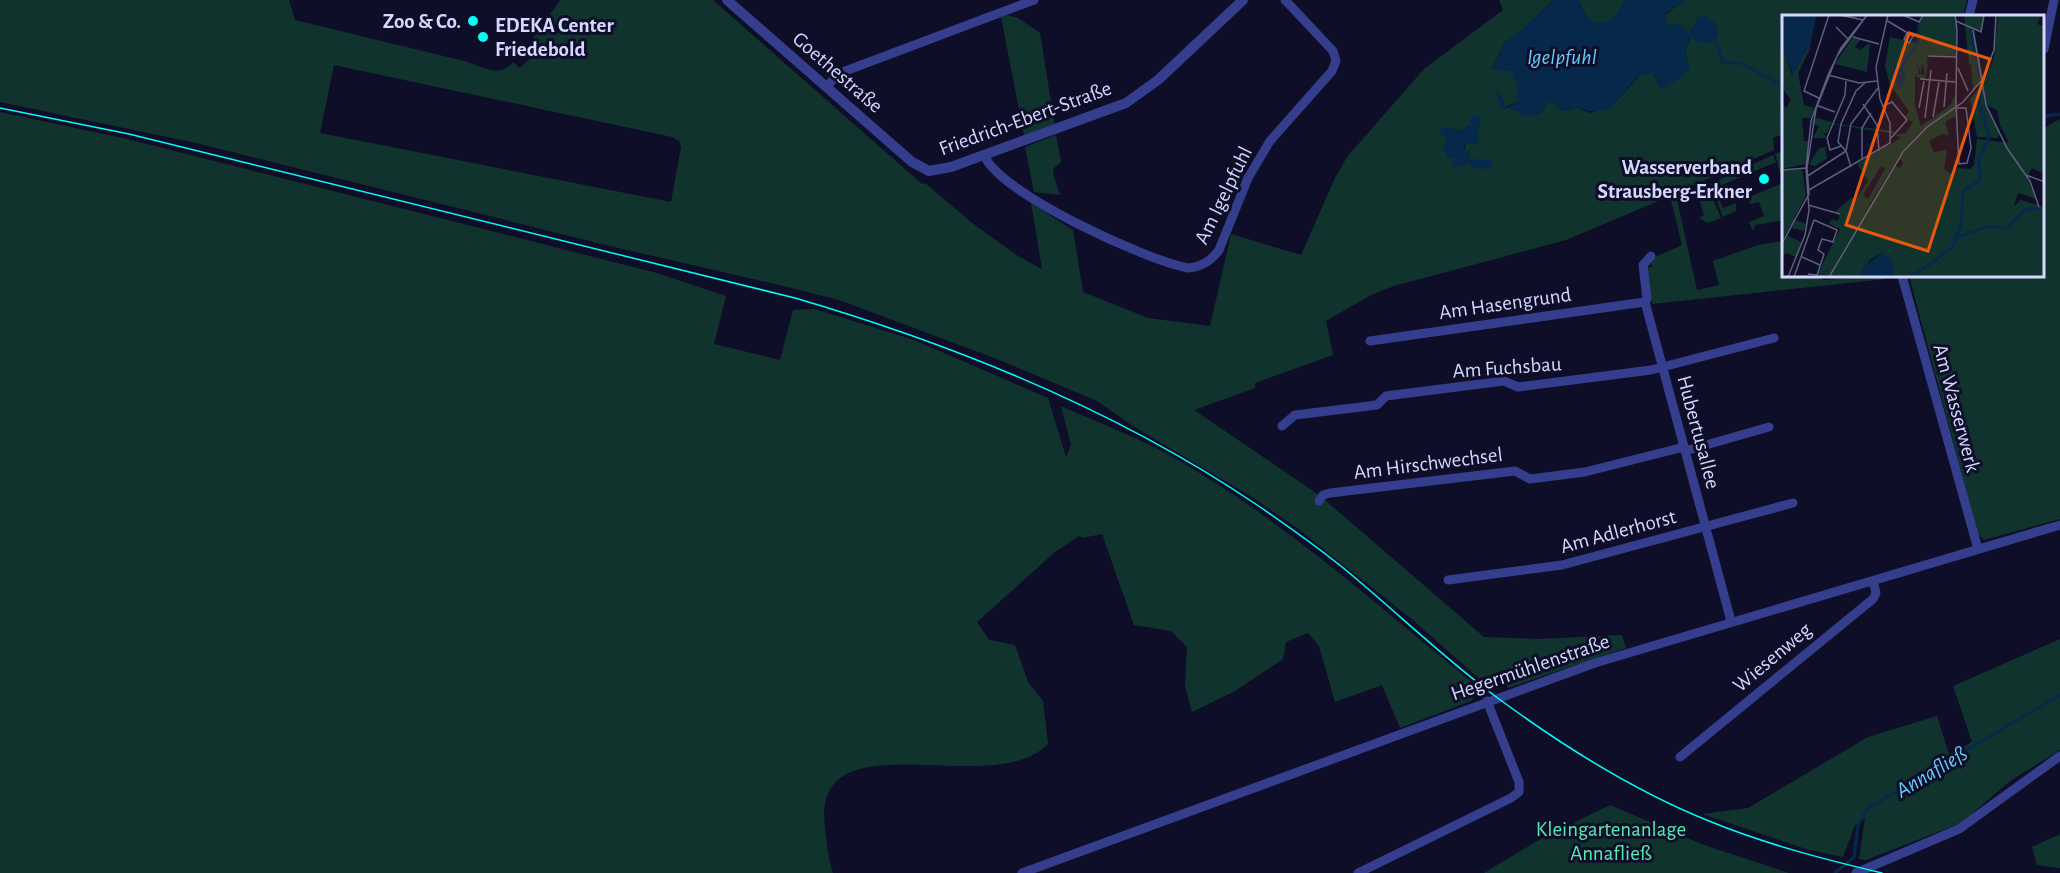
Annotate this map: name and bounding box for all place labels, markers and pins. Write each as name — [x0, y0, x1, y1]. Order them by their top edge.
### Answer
place label: Zoo & Co. — [383, 11, 461, 32]
marker: Zoo & Co. — [466, 14, 480, 28]
place label: EDEKA Center Friedebold — [495, 15, 614, 60]
marker: EDEKA Center Friedebold — [476, 30, 490, 44]
place label: Wasserverband Strausberg-Erkner — [1598, 157, 1753, 202]
marker: Wasserverband Strausberg-Erkner — [1757, 172, 1771, 186]

